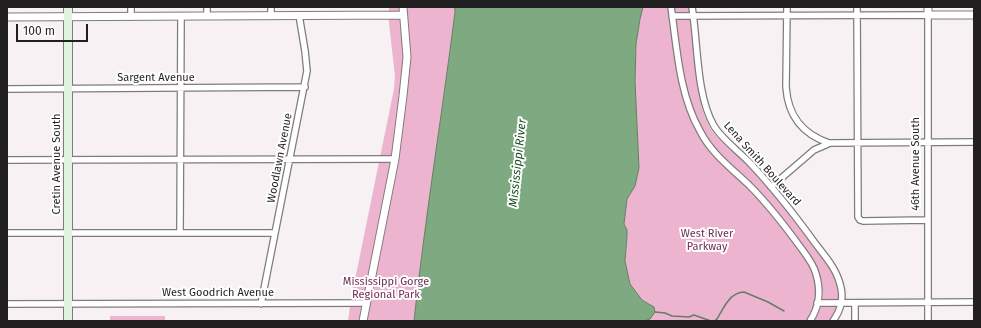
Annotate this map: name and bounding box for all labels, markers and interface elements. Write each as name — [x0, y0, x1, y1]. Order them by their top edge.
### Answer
scale bar — [18, 16, 90, 42]
text: 100 m — [23, 24, 55, 38]
street label: Sargent Avenue — [117, 71, 195, 85]
street label: Woodlawn Avenue — [265, 112, 295, 204]
street label: Cretin Avenue South — [50, 113, 64, 215]
street label: 46th Avenue South — [909, 117, 923, 211]
water label: Mississippi River — [506, 118, 530, 208]
street label: Lena Smith Boulevard — [721, 119, 803, 209]
park label: West River Parkway — [681, 227, 733, 253]
park label: Mississippi Gorge Regional Park — [343, 275, 429, 301]
street label: West Goodrich Avenue — [162, 286, 274, 300]

